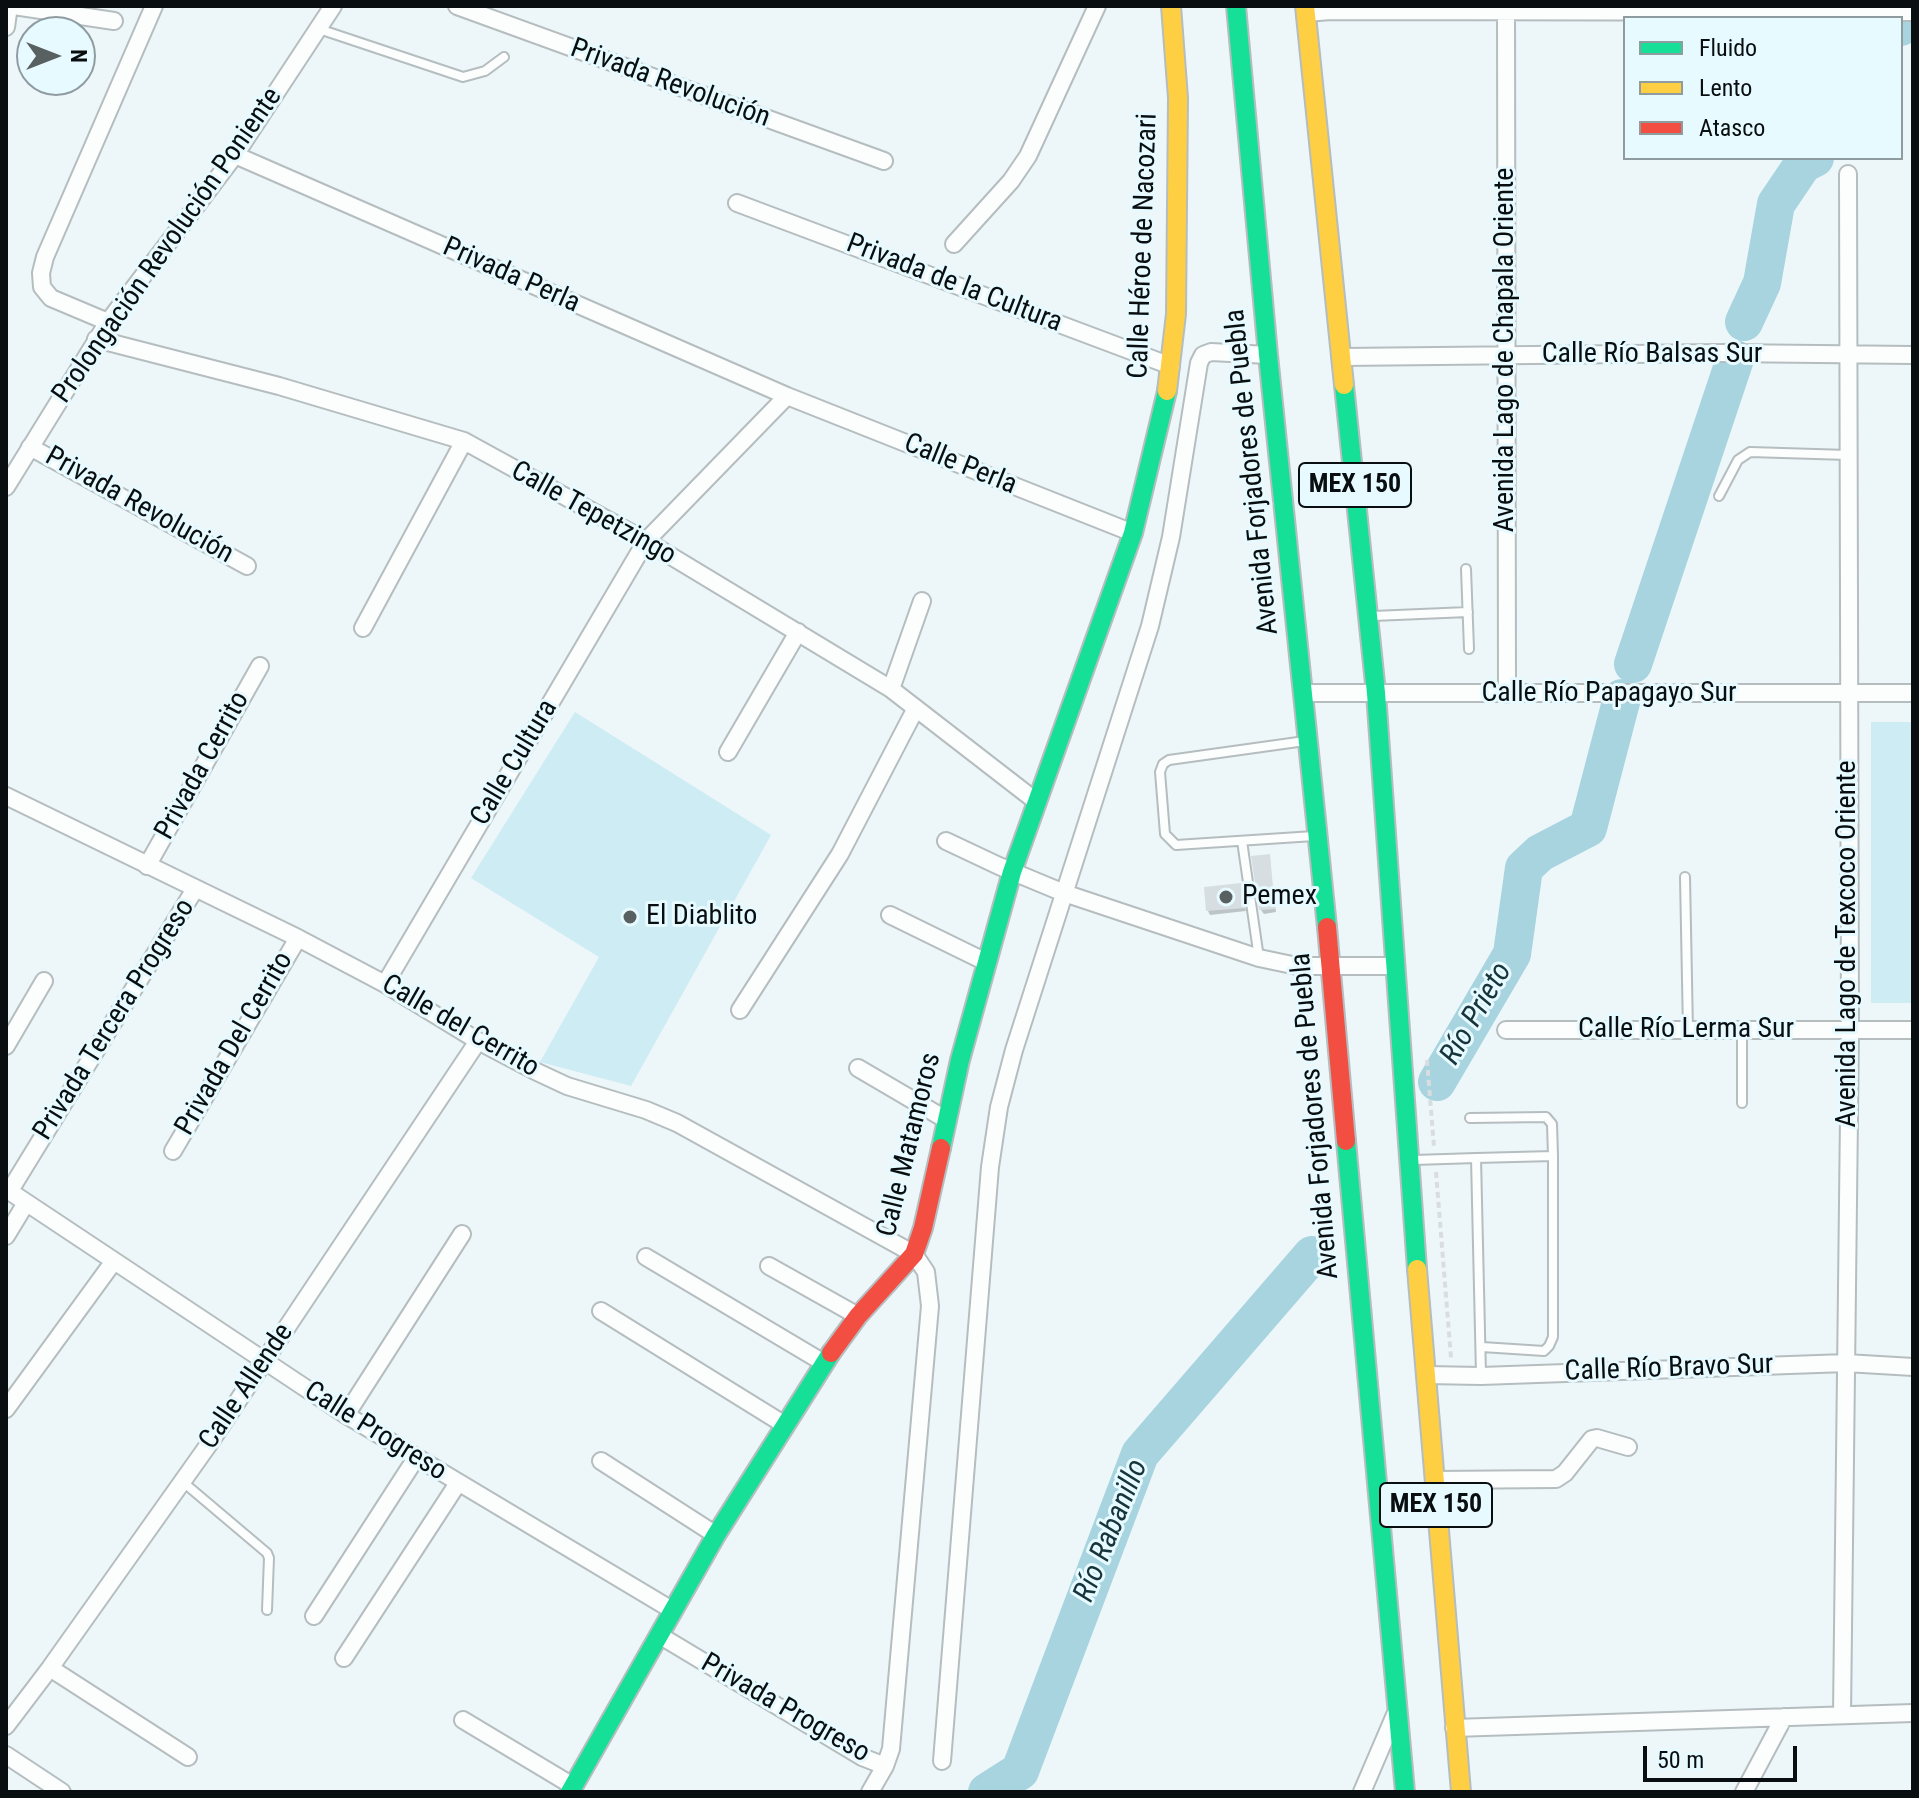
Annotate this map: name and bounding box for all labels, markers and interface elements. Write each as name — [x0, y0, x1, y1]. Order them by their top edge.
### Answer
north arrow — [16, 16, 96, 96]
legend — [1623, 16, 1903, 160]
street label: Privada Revolución — [566, 32, 774, 136]
text: Fluido — [1699, 34, 1757, 62]
text: N — [66, 49, 91, 63]
text: Lento — [1699, 74, 1752, 102]
street label: Prolongación Revolución Poniente — [46, 82, 290, 410]
street label: Calle Héroe de Nacozari — [1123, 113, 1165, 379]
text: Atasco — [1699, 114, 1765, 142]
street label: Avenida Lago de Chapala Oriente — [1489, 168, 1523, 532]
street label: Privada de la Cultura — [841, 227, 1067, 341]
street label: Privada Perla — [437, 231, 585, 321]
street label: Avenida Forjadores de Puebla — [1219, 307, 1287, 637]
street label: Calle Río Balsas Sur — [1542, 338, 1762, 372]
street label: Calle Perla — [899, 427, 1021, 503]
street label: Privada Revolución — [39, 440, 239, 572]
street label: Calle Tepetzingo — [505, 455, 681, 573]
road number: MEX 150 — [1299, 463, 1411, 507]
street label: Calle Río Papagayo Sur — [1481, 677, 1737, 711]
street label: Privada Cerrito — [149, 686, 257, 846]
street label: Calle Cultura — [464, 694, 566, 832]
street label: Avenida Lago de Texcoco Oriente — [1831, 760, 1865, 1128]
place label: Pemex — [1242, 880, 1317, 914]
marker: Pemex — [1217, 888, 1235, 906]
street label: Privada Tercera Progreso — [27, 893, 203, 1147]
place label: El Diablito — [646, 900, 757, 934]
marker: El Diablito — [621, 908, 639, 926]
street label: Privada Del Cerrito — [169, 946, 301, 1142]
street label: Avenida Forjadores de Puebla — [1285, 951, 1347, 1281]
water label: Río Prieto — [1433, 957, 1521, 1071]
street label: Calle del Cerrito — [375, 968, 545, 1086]
street label: Calle Río Lerma Sur — [1578, 1013, 1794, 1047]
street label: Calle Matamoros — [871, 1050, 949, 1240]
street label: Calle Allende — [193, 1318, 301, 1456]
street label: Calle Río Bravo Sur — [1564, 1349, 1774, 1389]
street label: Calle Progreso — [298, 1375, 452, 1489]
water label: Río Rabanillo — [1067, 1455, 1157, 1607]
road number: MEX 150 — [1380, 1483, 1492, 1527]
street label: Privada Progreso — [695, 1647, 875, 1771]
scale bar — [1647, 1730, 1801, 1780]
text: 50 m — [1657, 1746, 1704, 1774]

